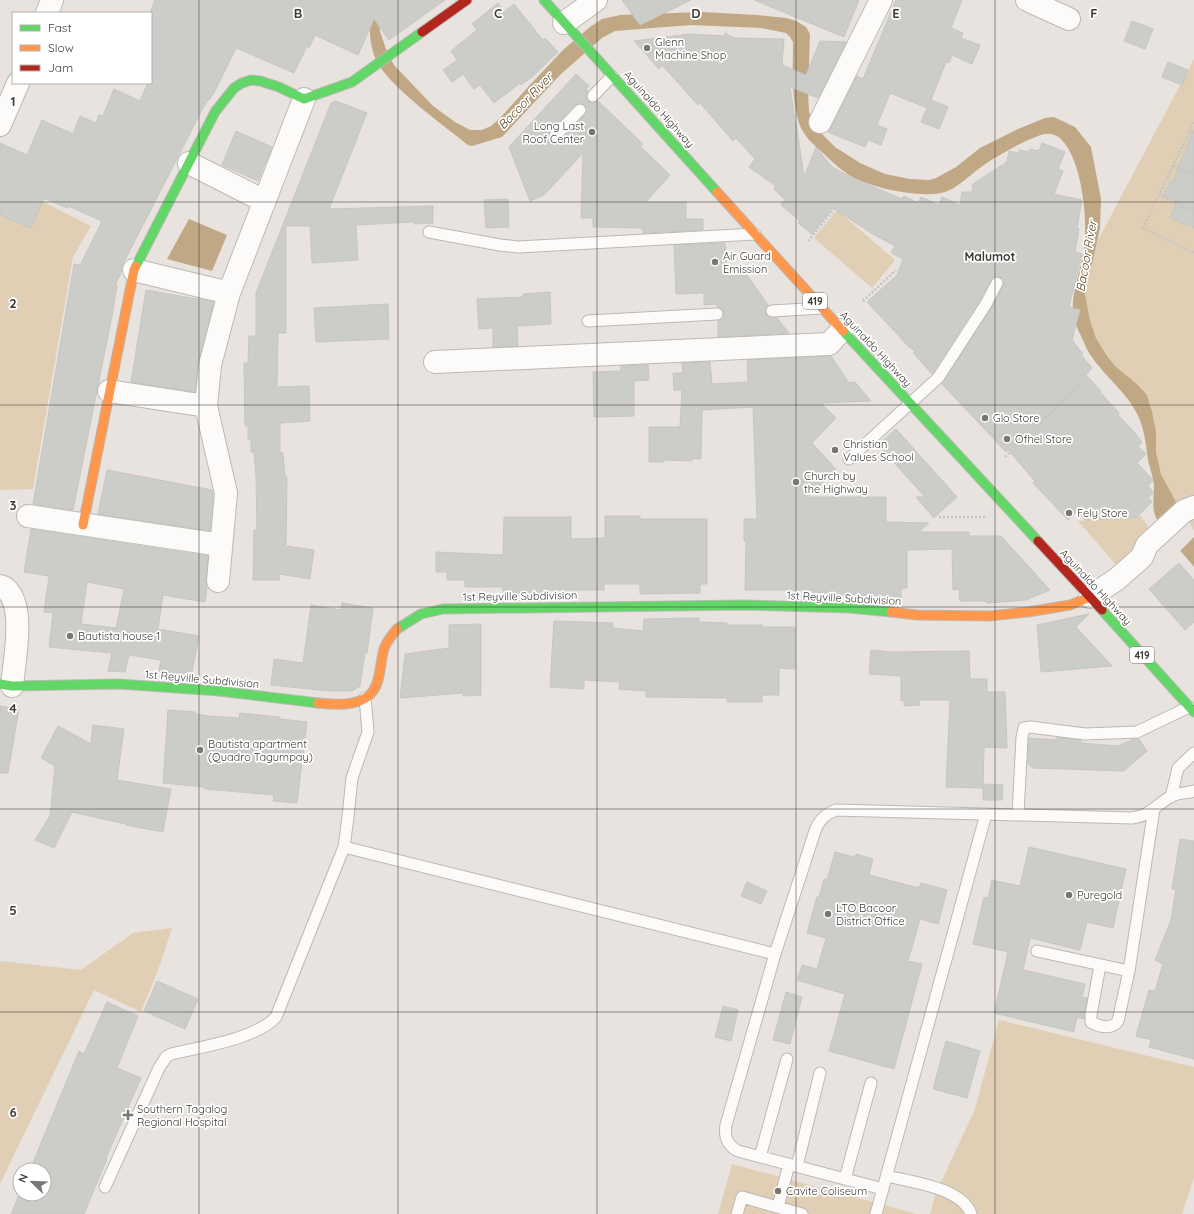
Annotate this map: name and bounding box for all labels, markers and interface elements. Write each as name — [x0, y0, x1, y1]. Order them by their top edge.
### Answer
text: B — [294, 5, 302, 21]
text: C — [494, 5, 502, 21]
text: D — [691, 5, 701, 21]
text: E — [892, 5, 900, 21]
text: F — [1090, 5, 1098, 21]
legend — [12, 12, 152, 84]
text: Fast — [48, 20, 72, 35]
place label: Glenn Machine Shop — [655, 35, 727, 62]
text: Slow — [48, 40, 74, 55]
marker: Glenn Machine Shop — [642, 43, 652, 53]
text: Jam — [48, 60, 73, 75]
street label: Aguinaldo Highway — [621, 68, 697, 150]
water label: Bacoor River — [495, 69, 556, 132]
text: 1 — [10, 93, 16, 109]
place label: Long Last Roof Center — [523, 119, 585, 146]
marker: Long Last Roof Center — [587, 127, 597, 137]
water label: Bacoor River — [1072, 218, 1100, 293]
place label: Air Guard Emission — [723, 249, 771, 276]
district label: Malumot — [964, 249, 1016, 264]
marker: Air Guard Emission — [710, 257, 720, 267]
road number: 419 — [803, 293, 827, 309]
text: 2 — [9, 295, 17, 311]
street label: Aguinaldo Highway — [837, 308, 915, 390]
place label: Glo Store — [993, 411, 1039, 425]
marker: Glo Store — [980, 413, 990, 423]
place label: Ofhel Store — [1015, 432, 1072, 446]
marker: Ofhel Store — [1002, 434, 1012, 444]
place label: Christian Values School — [843, 437, 914, 464]
marker: Christian Values School — [830, 445, 840, 455]
place label: Church by the Highway — [804, 469, 868, 496]
marker: Church by the Highway — [791, 477, 801, 487]
text: 3 — [10, 497, 17, 513]
place label: Fely Store — [1077, 506, 1128, 520]
marker: Fely Store — [1064, 508, 1074, 518]
street label: Aguinaldo Highway — [1057, 546, 1135, 628]
street label: 1st Reyville Subdivision — [462, 588, 578, 604]
street label: 1st Reyville Subdivision — [786, 588, 902, 608]
place label: Bautista house 1 — [78, 629, 160, 643]
marker: Bautista house 1 — [65, 631, 75, 641]
road number: 419 — [1130, 647, 1154, 663]
street label: 1st Reyville Subdivision — [144, 667, 260, 691]
text: 4 — [9, 700, 17, 716]
place label: Bautista apartment (Quadro Tagumpay) — [208, 737, 313, 764]
marker: Bautista apartment (Quadro Tagumpay) — [195, 745, 205, 755]
place label: Puregold — [1077, 888, 1122, 902]
marker: Puregold — [1064, 890, 1074, 900]
place label: LTO Bacoor District Office — [836, 901, 905, 928]
text: 5 — [9, 902, 17, 918]
marker: LTO Bacoor District Office — [823, 909, 833, 919]
place label: Southern Tagalog Regional Hospital — [137, 1102, 228, 1129]
text: 6 — [9, 1104, 17, 1120]
marker: Southern Tagalog Regional Hospital — [122, 1109, 134, 1121]
north arrow — [12, 1162, 52, 1202]
text: N — [15, 1172, 31, 1185]
place label: Cavite Coliseum — [786, 1184, 867, 1198]
marker: Cavite Coliseum — [773, 1186, 783, 1196]

